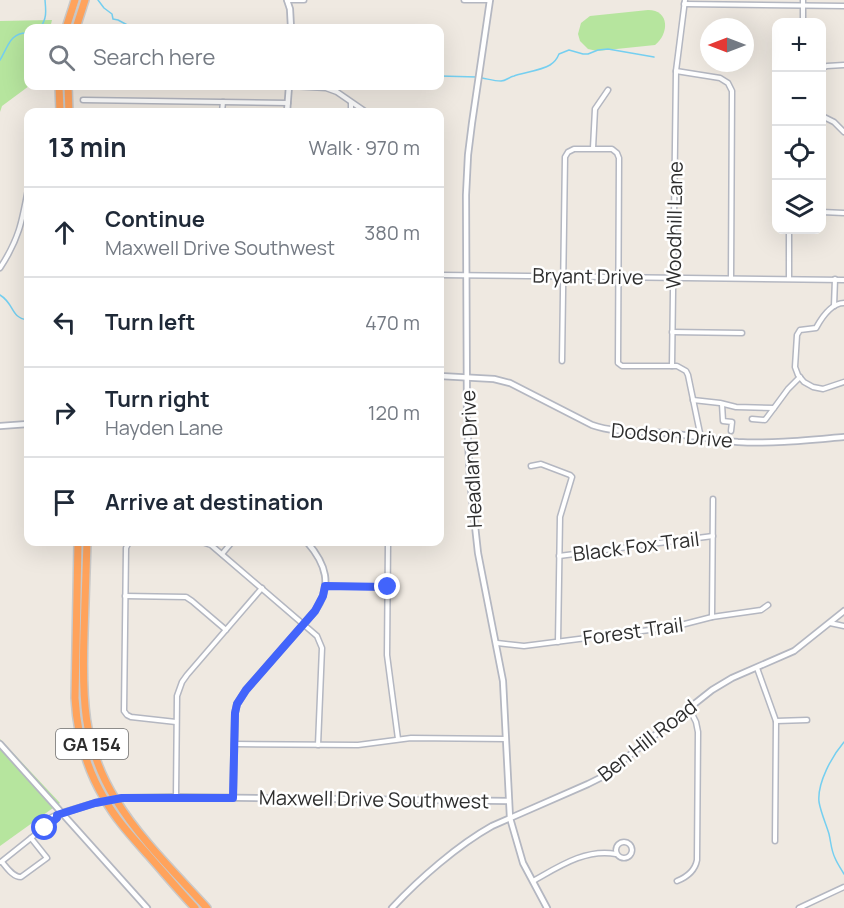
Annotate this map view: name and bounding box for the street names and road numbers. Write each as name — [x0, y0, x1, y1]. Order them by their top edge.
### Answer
street label: Woodhill Lane — [659, 161, 689, 289]
street label: Bryant Drive — [532, 262, 644, 290]
street label: Headland Drive — [454, 389, 488, 529]
street label: Dodson Drive — [610, 416, 734, 454]
street label: Black Fox Trail — [571, 525, 701, 567]
street label: Forest Trail — [581, 611, 685, 651]
street label: Ben Hill Road — [592, 693, 702, 787]
road number: GA 154 — [56, 729, 128, 759]
street label: Maxwell Drive Southwest — [259, 783, 489, 815]

